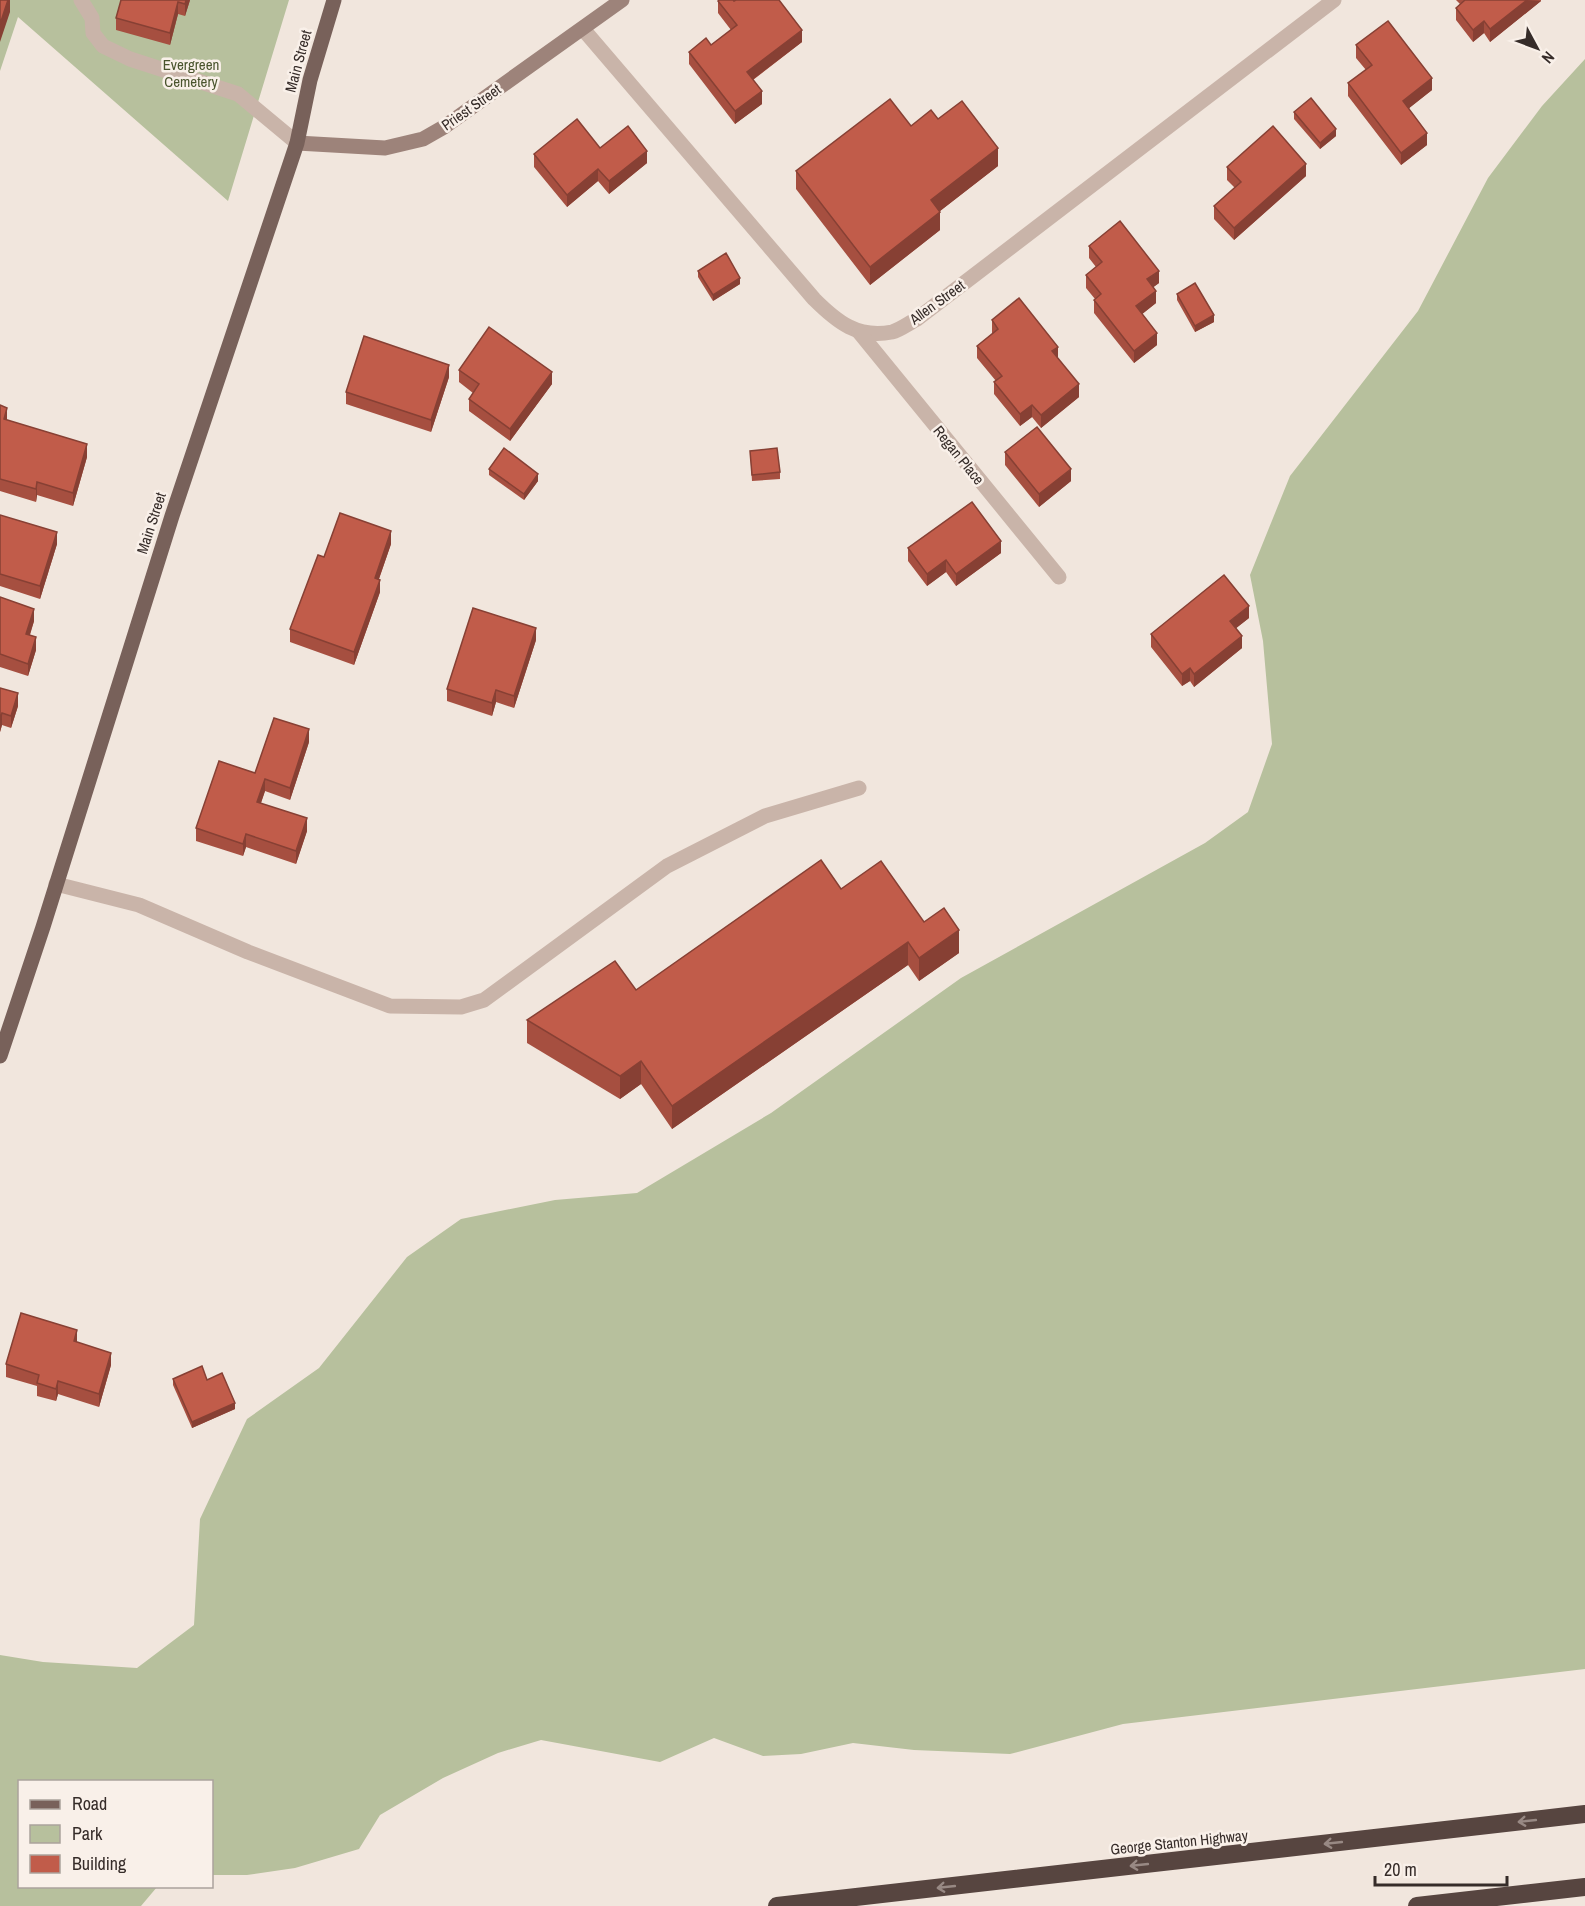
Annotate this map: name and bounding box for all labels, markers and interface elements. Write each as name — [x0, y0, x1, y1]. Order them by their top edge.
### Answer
north arrow — [1507, 18, 1567, 78]
street label: Main Street — [280, 27, 317, 94]
text: N — [1537, 47, 1560, 69]
park label: Evergreen Cemetery — [163, 54, 219, 92]
street label: Priest Street — [437, 78, 505, 135]
street label: Allen Street — [904, 274, 969, 330]
street label: Regan Place — [929, 421, 989, 489]
street label: Main Street — [131, 489, 171, 556]
legend — [18, 1780, 213, 1888]
text: Road — [72, 1791, 107, 1816]
one-way arrow — [1517, 1815, 1537, 1826]
text: Park — [72, 1821, 103, 1846]
street label: George Stanton Highway — [1109, 1824, 1250, 1860]
one-way arrow — [1324, 1837, 1344, 1848]
scale bar — [1375, 1849, 1507, 1887]
text: Building — [72, 1851, 127, 1876]
text: 20 m — [1384, 1857, 1417, 1882]
one-way arrow — [1130, 1860, 1150, 1871]
one-way arrow — [936, 1882, 956, 1893]

